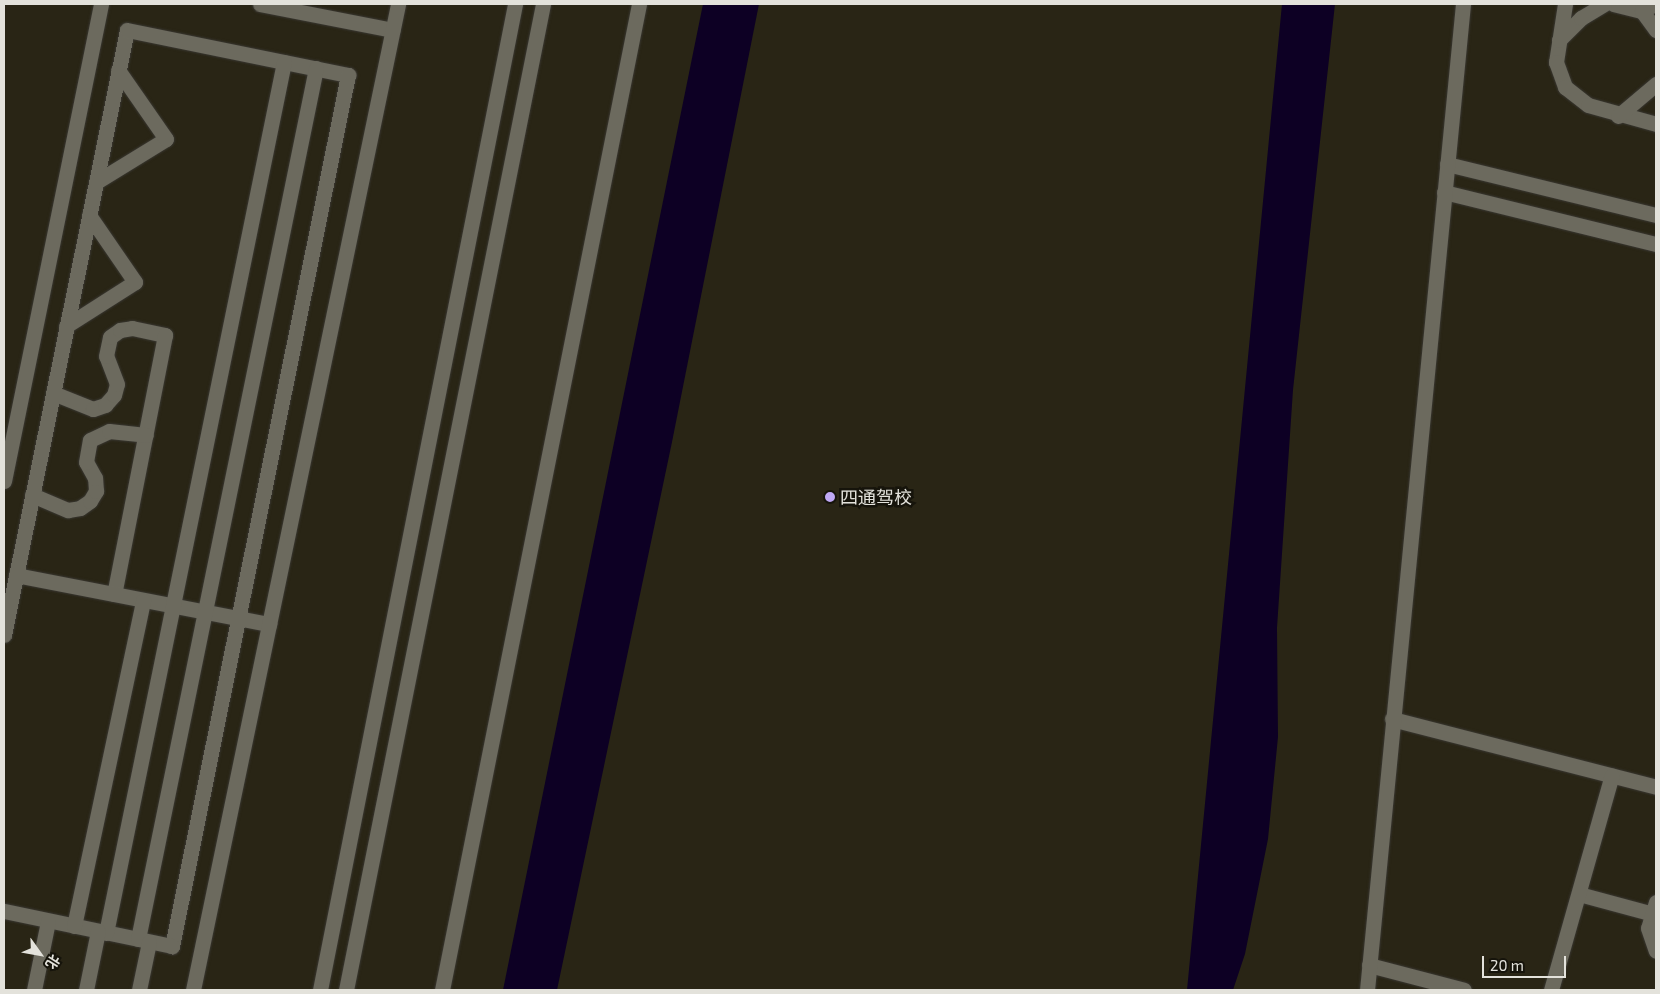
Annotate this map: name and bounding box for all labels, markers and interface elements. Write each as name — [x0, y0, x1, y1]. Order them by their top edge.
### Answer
place label: 四通驾校 — [840, 486, 912, 508]
marker: 四通驾校 — [824, 491, 836, 503]
north arrow — [15, 929, 65, 979]
scale bar — [1485, 946, 1569, 978]
text: 北 — [42, 952, 64, 973]
text: 20 m — [1490, 956, 1524, 974]

